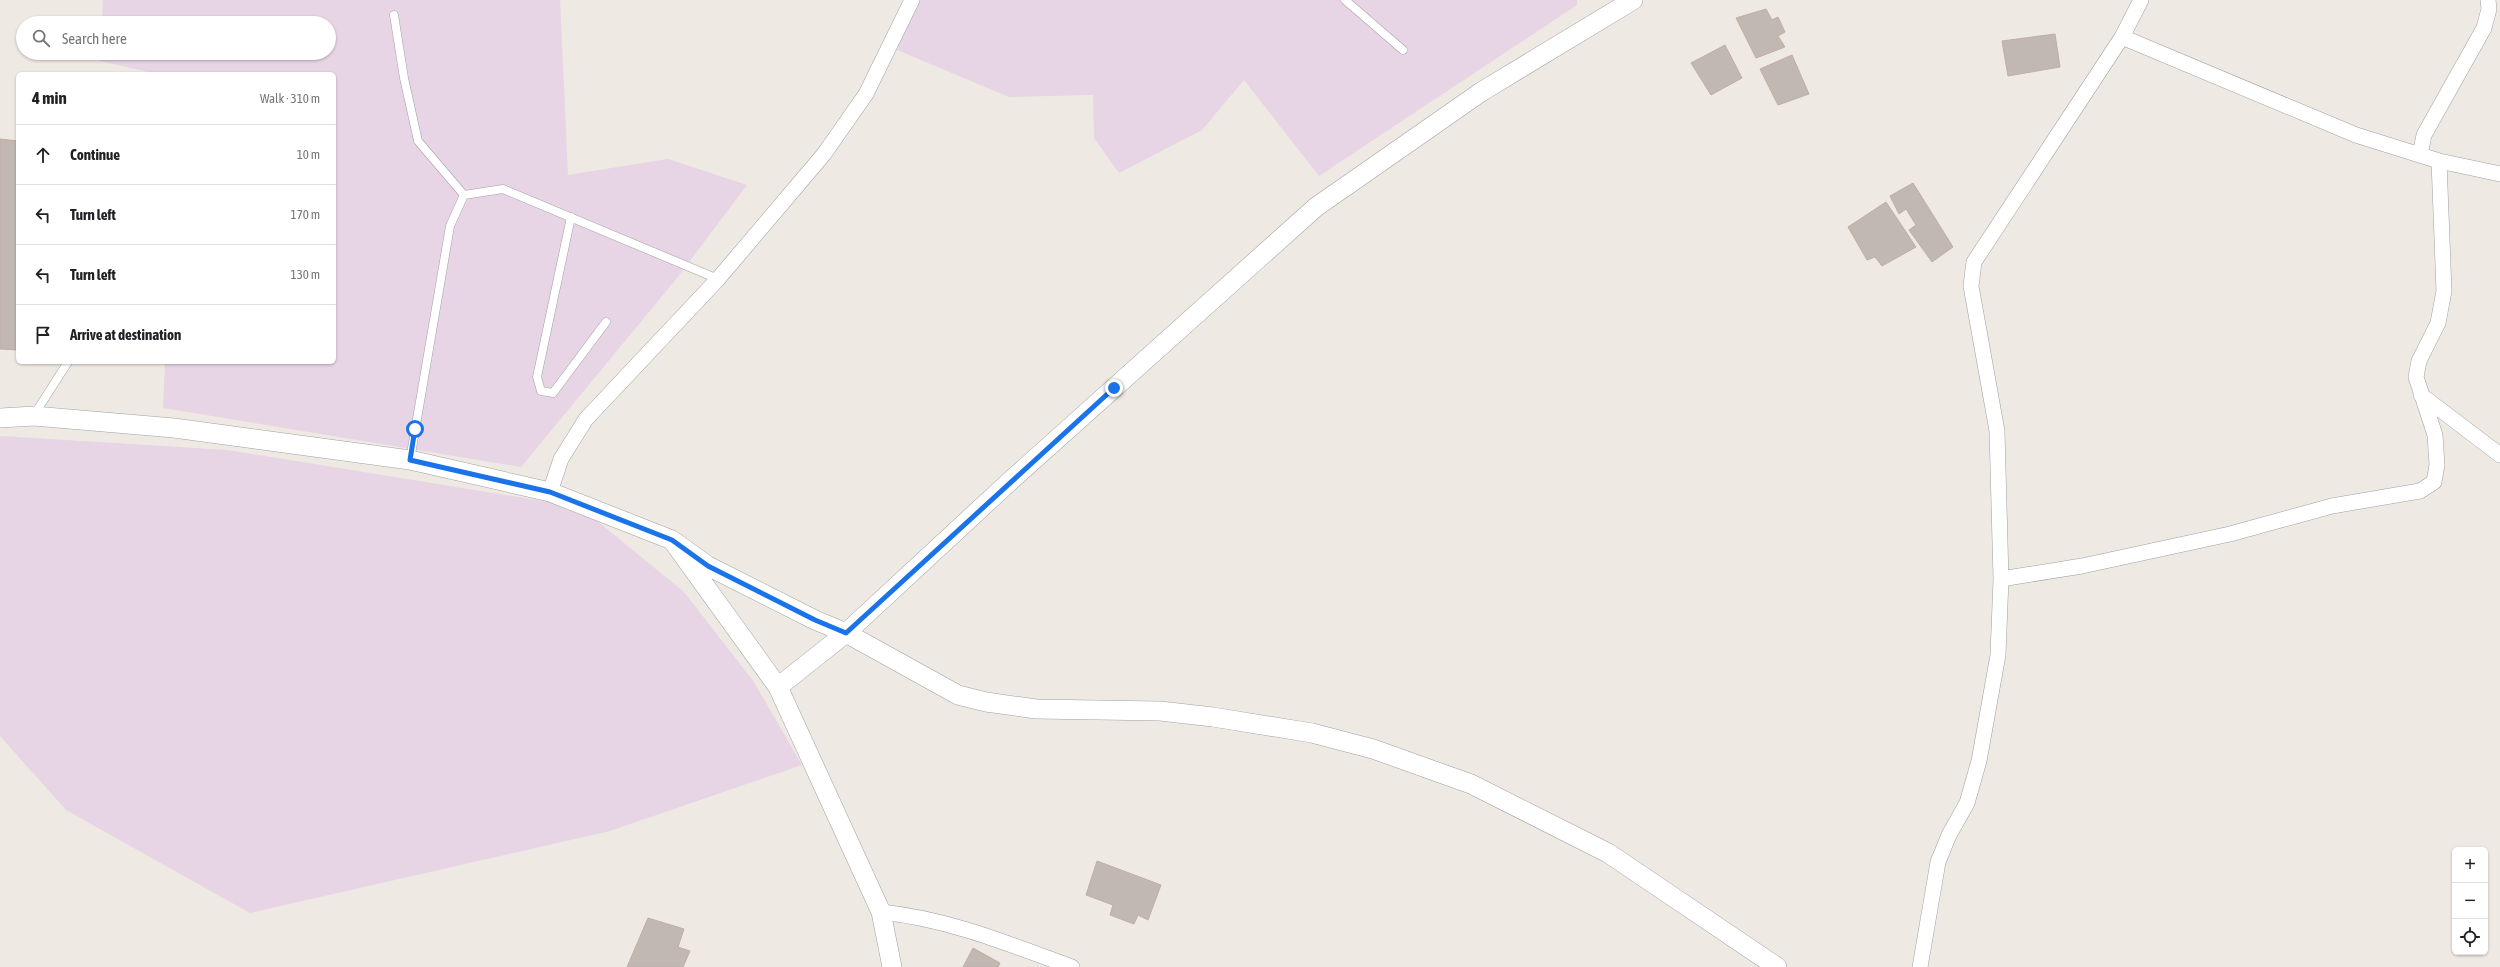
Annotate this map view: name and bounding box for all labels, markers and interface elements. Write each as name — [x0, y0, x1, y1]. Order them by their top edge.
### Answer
search box — [16, 16, 336, 60]
icon: search — [30, 27, 52, 49]
text: Search here — [62, 30, 127, 47]
text: 4 min — [32, 88, 67, 108]
text: Walk · 310 m — [260, 91, 320, 106]
icon: ahead — [32, 144, 54, 166]
text: Continue — [70, 146, 120, 163]
text: 10 m — [297, 147, 320, 162]
icon: left — [32, 204, 54, 226]
text: Turn left — [70, 206, 116, 223]
text: 170 m — [291, 207, 320, 222]
icon: left — [32, 264, 54, 286]
text: Turn left — [70, 266, 116, 283]
text: 130 m — [291, 267, 320, 282]
icon: arrive — [32, 324, 54, 346]
text: Arrive at destination — [70, 326, 181, 343]
route end — [1105, 379, 1123, 397]
route start — [406, 420, 424, 438]
map controls — [2452, 847, 2488, 955]
button: + — [2452, 847, 2488, 883]
button: − — [2452, 883, 2488, 919]
button: locate — [2452, 919, 2488, 955]

